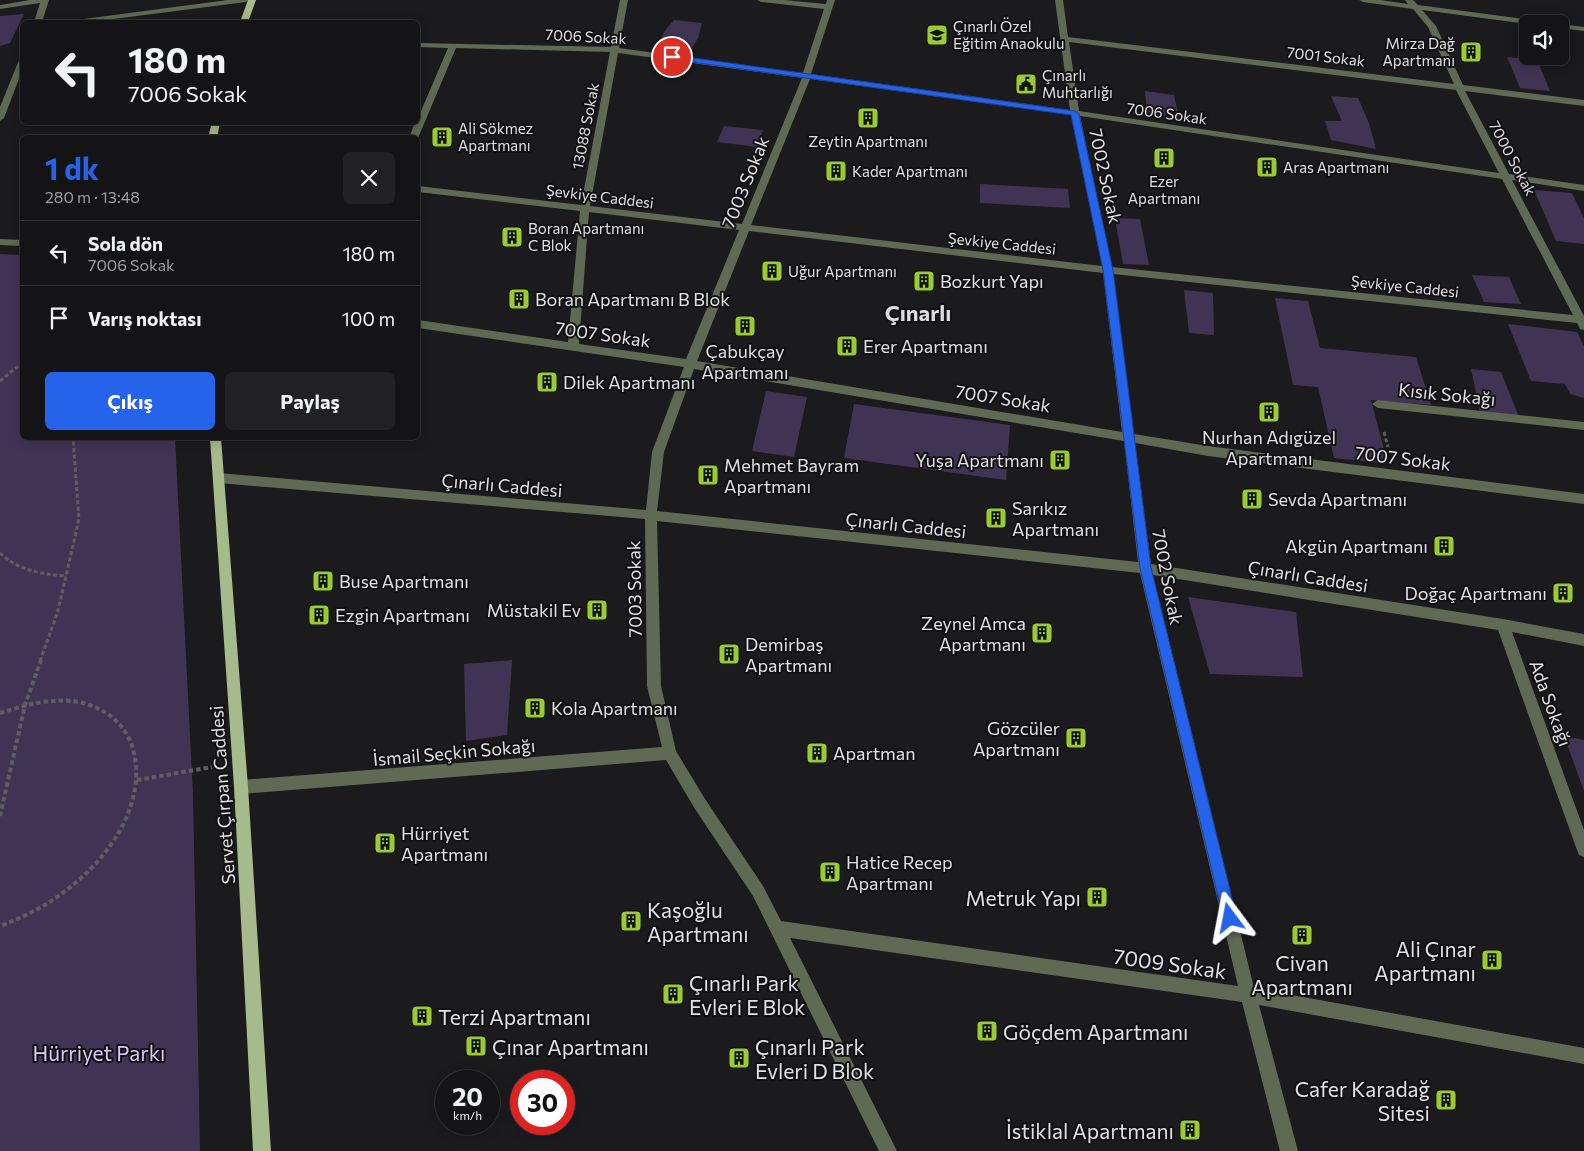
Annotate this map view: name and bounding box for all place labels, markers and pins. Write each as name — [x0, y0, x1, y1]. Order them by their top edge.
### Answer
place label: Çınarlı Özel Eğitim Anaokulu — [953, 17, 1064, 52]
school or university icon: Çınarlı Özel Eğitim Anaokulu — [925, 23, 949, 47]
place label: Mirza Dağ Apartmanı — [1382, 34, 1455, 69]
pin — [651, 36, 693, 78]
building icon: Mirza Dağ Apartmanı — [1459, 40, 1483, 64]
place label: Çınarlı Muhtarlığı — [1042, 66, 1113, 101]
public building icon: Çınarlı Muhtarlığı — [1014, 72, 1038, 96]
building icon: Zeytin Apartmanı — [856, 106, 880, 130]
place label: Ali Sökmez Apartmanı — [458, 119, 533, 154]
building icon: Ali Sökmez Apartmanı — [430, 125, 454, 149]
place label: Zeytin Apartmanı — [808, 132, 928, 150]
building icon: Ezer Apartmanı — [1152, 146, 1176, 170]
building icon: Aras Apartmanı — [1255, 155, 1279, 179]
place label: Aras Apartmanı — [1283, 158, 1389, 176]
building icon: Kader Apartmanı — [824, 159, 848, 183]
place label: Kader Apartmanı — [852, 162, 968, 180]
place label: Ezer Apartmanı — [1128, 172, 1200, 207]
place label: Boran Apartmanı C Blok — [528, 219, 644, 254]
building icon: Boran Apartmanı C Blok — [500, 225, 524, 249]
building icon: Uğur Apartmanı — [760, 259, 784, 283]
place label: Uğur Apartmanı — [788, 262, 897, 280]
building icon: Bozkurt Yapı — [912, 269, 936, 293]
place label: Bozkurt Yapı — [940, 270, 1044, 292]
building icon: Boran Apartmanı B Blok — [507, 287, 531, 311]
place label: Boran Apartmanı B Blok — [535, 288, 730, 310]
building icon: Çabukçay Apartmanı — [733, 314, 757, 338]
building icon: Erer Apartmanı — [835, 334, 859, 358]
place label: Erer Apartmanı — [863, 335, 988, 357]
place label: Çabukçay Apartmanı — [701, 340, 789, 383]
building icon: Dilek Apartmanı — [535, 370, 559, 394]
place label: Dilek Apartmanı — [563, 371, 695, 393]
building icon: Nurhan Adıgüzel Apartmanı — [1257, 400, 1281, 424]
place label: Nurhan Adıgüzel Apartmanı — [1202, 426, 1336, 469]
building icon: Yuşa Apartmanı — [1048, 448, 1072, 472]
place label: Yuşa Apartmanı — [915, 449, 1044, 471]
place label: Mehmet Bayram Apartmanı — [724, 454, 859, 497]
building icon: Mehmet Bayram Apartmanı — [696, 463, 720, 487]
building icon: Sevda Apartmanı — [1240, 487, 1264, 511]
place label: Sevda Apartmanı — [1268, 488, 1407, 510]
place label: Sarıkız Apartmanı — [1012, 497, 1099, 540]
building icon: Sarıkız Apartmanı — [984, 506, 1008, 530]
building icon: Akgün Apartmanı — [1432, 534, 1456, 558]
place label: Akgün Apartmanı — [1285, 535, 1428, 557]
building icon: Buse Apartmanı — [311, 569, 335, 593]
place label: Buse Apartmanı — [339, 570, 469, 592]
building icon: Doğaç Apartmanı — [1551, 581, 1575, 605]
place label: Doğaç Apartmanı — [1404, 582, 1547, 604]
building icon: Müstakil Ev — [585, 598, 609, 622]
place label: Müstakil Ev — [487, 599, 581, 621]
building icon: Ezgin Apartmanı — [307, 603, 331, 627]
place label: Ezgin Apartmanı — [335, 604, 470, 626]
place label: Zeynel Amca Apartmanı — [921, 612, 1026, 655]
building icon: Zeynel Amca Apartmanı — [1030, 621, 1054, 645]
place label: Demirbaş Apartmanı — [745, 633, 832, 676]
building icon: Demirbaş Apartmanı — [717, 642, 741, 666]
building icon: Kola Apartmanı — [523, 696, 547, 720]
place label: Kola Apartmanı — [551, 697, 678, 719]
place label: Gözcüler Apartmanı — [973, 717, 1060, 760]
building icon: Gözcüler Apartmanı — [1064, 726, 1088, 750]
building icon: Apartman — [805, 741, 829, 765]
place label: Apartman — [833, 742, 916, 764]
place label: Hürriyet Apartmanı — [401, 822, 488, 865]
building icon: Hürriyet Apartmanı — [373, 831, 397, 855]
place label: Hatice Recep Apartmanı — [846, 851, 953, 894]
building icon: Hatice Recep Apartmanı — [818, 860, 842, 884]
place label: Metruk Yapı — [966, 885, 1081, 910]
building icon: Metruk Yapı — [1085, 885, 1109, 909]
place label: Kaşoğlu Apartmanı — [647, 897, 749, 946]
building icon: Kaşoğlu Apartmanı — [619, 909, 643, 933]
building icon: Civan Apartmanı — [1290, 923, 1314, 947]
place label: Ali Çınar Apartmanı — [1374, 936, 1476, 985]
building icon: Ali Çınar Apartmanı — [1480, 948, 1504, 972]
place label: Civan Apartmanı — [1251, 950, 1353, 999]
place label: Çınarlı Park Evleri E Blok — [689, 970, 805, 1019]
building icon: Çınarlı Park Evleri E Blok — [661, 982, 685, 1006]
building icon: Terzi Apartmanı — [410, 1004, 434, 1028]
place label: Terzi Apartmanı — [438, 1004, 591, 1029]
building icon: Göçdem Apartmanı — [975, 1019, 999, 1043]
place label: Göçdem Apartmanı — [1003, 1019, 1189, 1044]
building icon: Çınar Apartmanı — [464, 1034, 488, 1058]
place label: Çınar Apartmanı — [492, 1034, 649, 1059]
place label: Çınarlı Park Evleri D Blok — [755, 1034, 874, 1083]
building icon: Çınarlı Park Evleri D Blok — [727, 1046, 751, 1070]
place label: Cafer Karadağ Sitesi — [1295, 1076, 1430, 1125]
building icon: Cafer Karadağ Sitesi — [1434, 1088, 1458, 1112]
place label: İstiklal Apartmanı — [1006, 1118, 1174, 1143]
building icon: İstiklal Apartmanı — [1178, 1118, 1202, 1142]

